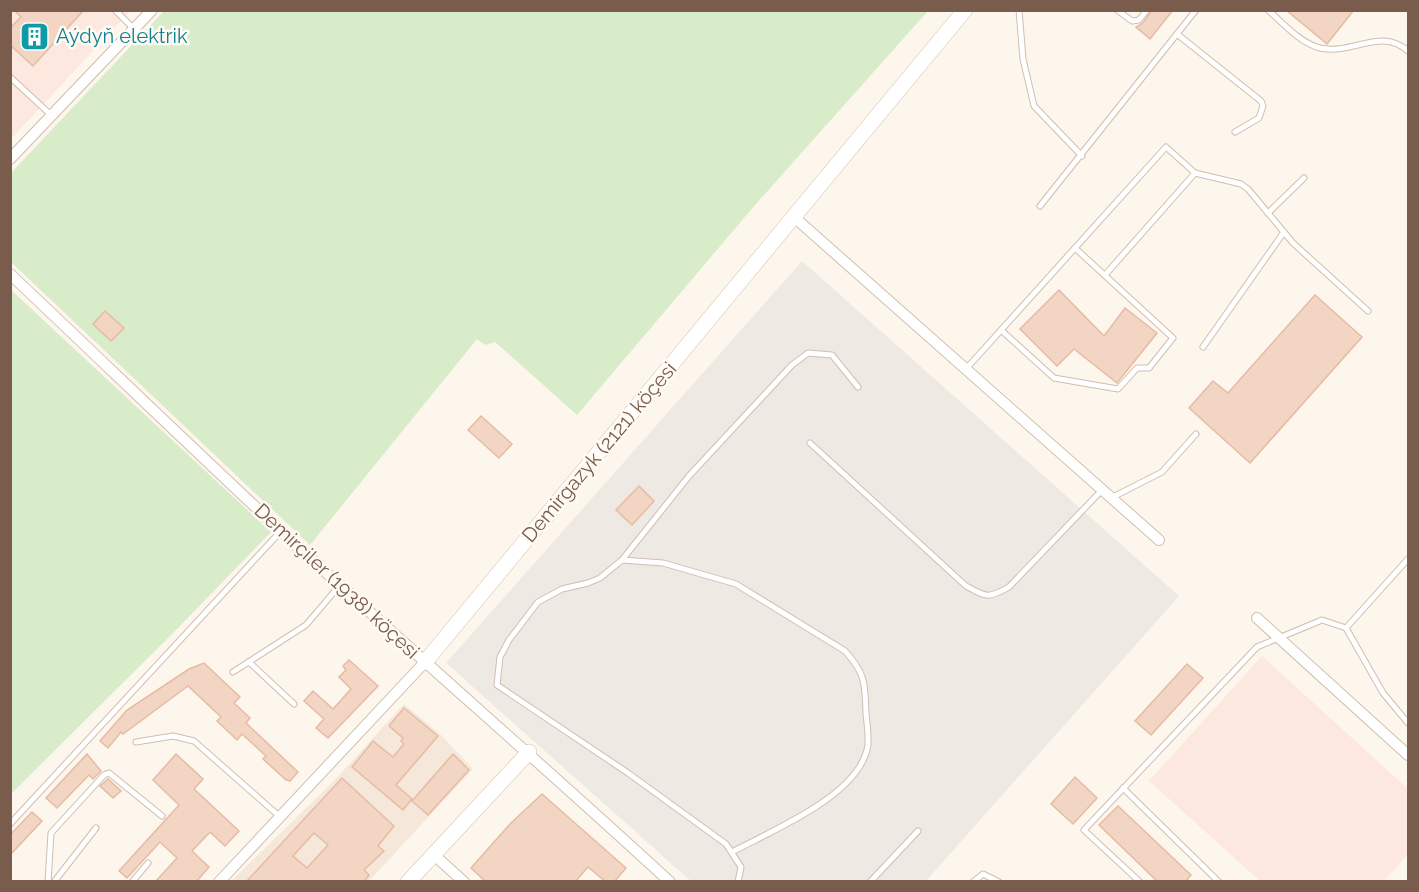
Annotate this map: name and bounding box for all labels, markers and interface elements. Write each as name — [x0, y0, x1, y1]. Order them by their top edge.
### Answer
building icon: Aýdyň elektrik — [19, 20, 51, 52]
place label: Aýdyň elektrik — [56, 24, 188, 48]
street label: Demirgazyk (2121) köçesi — [517, 357, 681, 547]
street label: Demirçiler (1938) köçesi — [249, 498, 425, 664]

